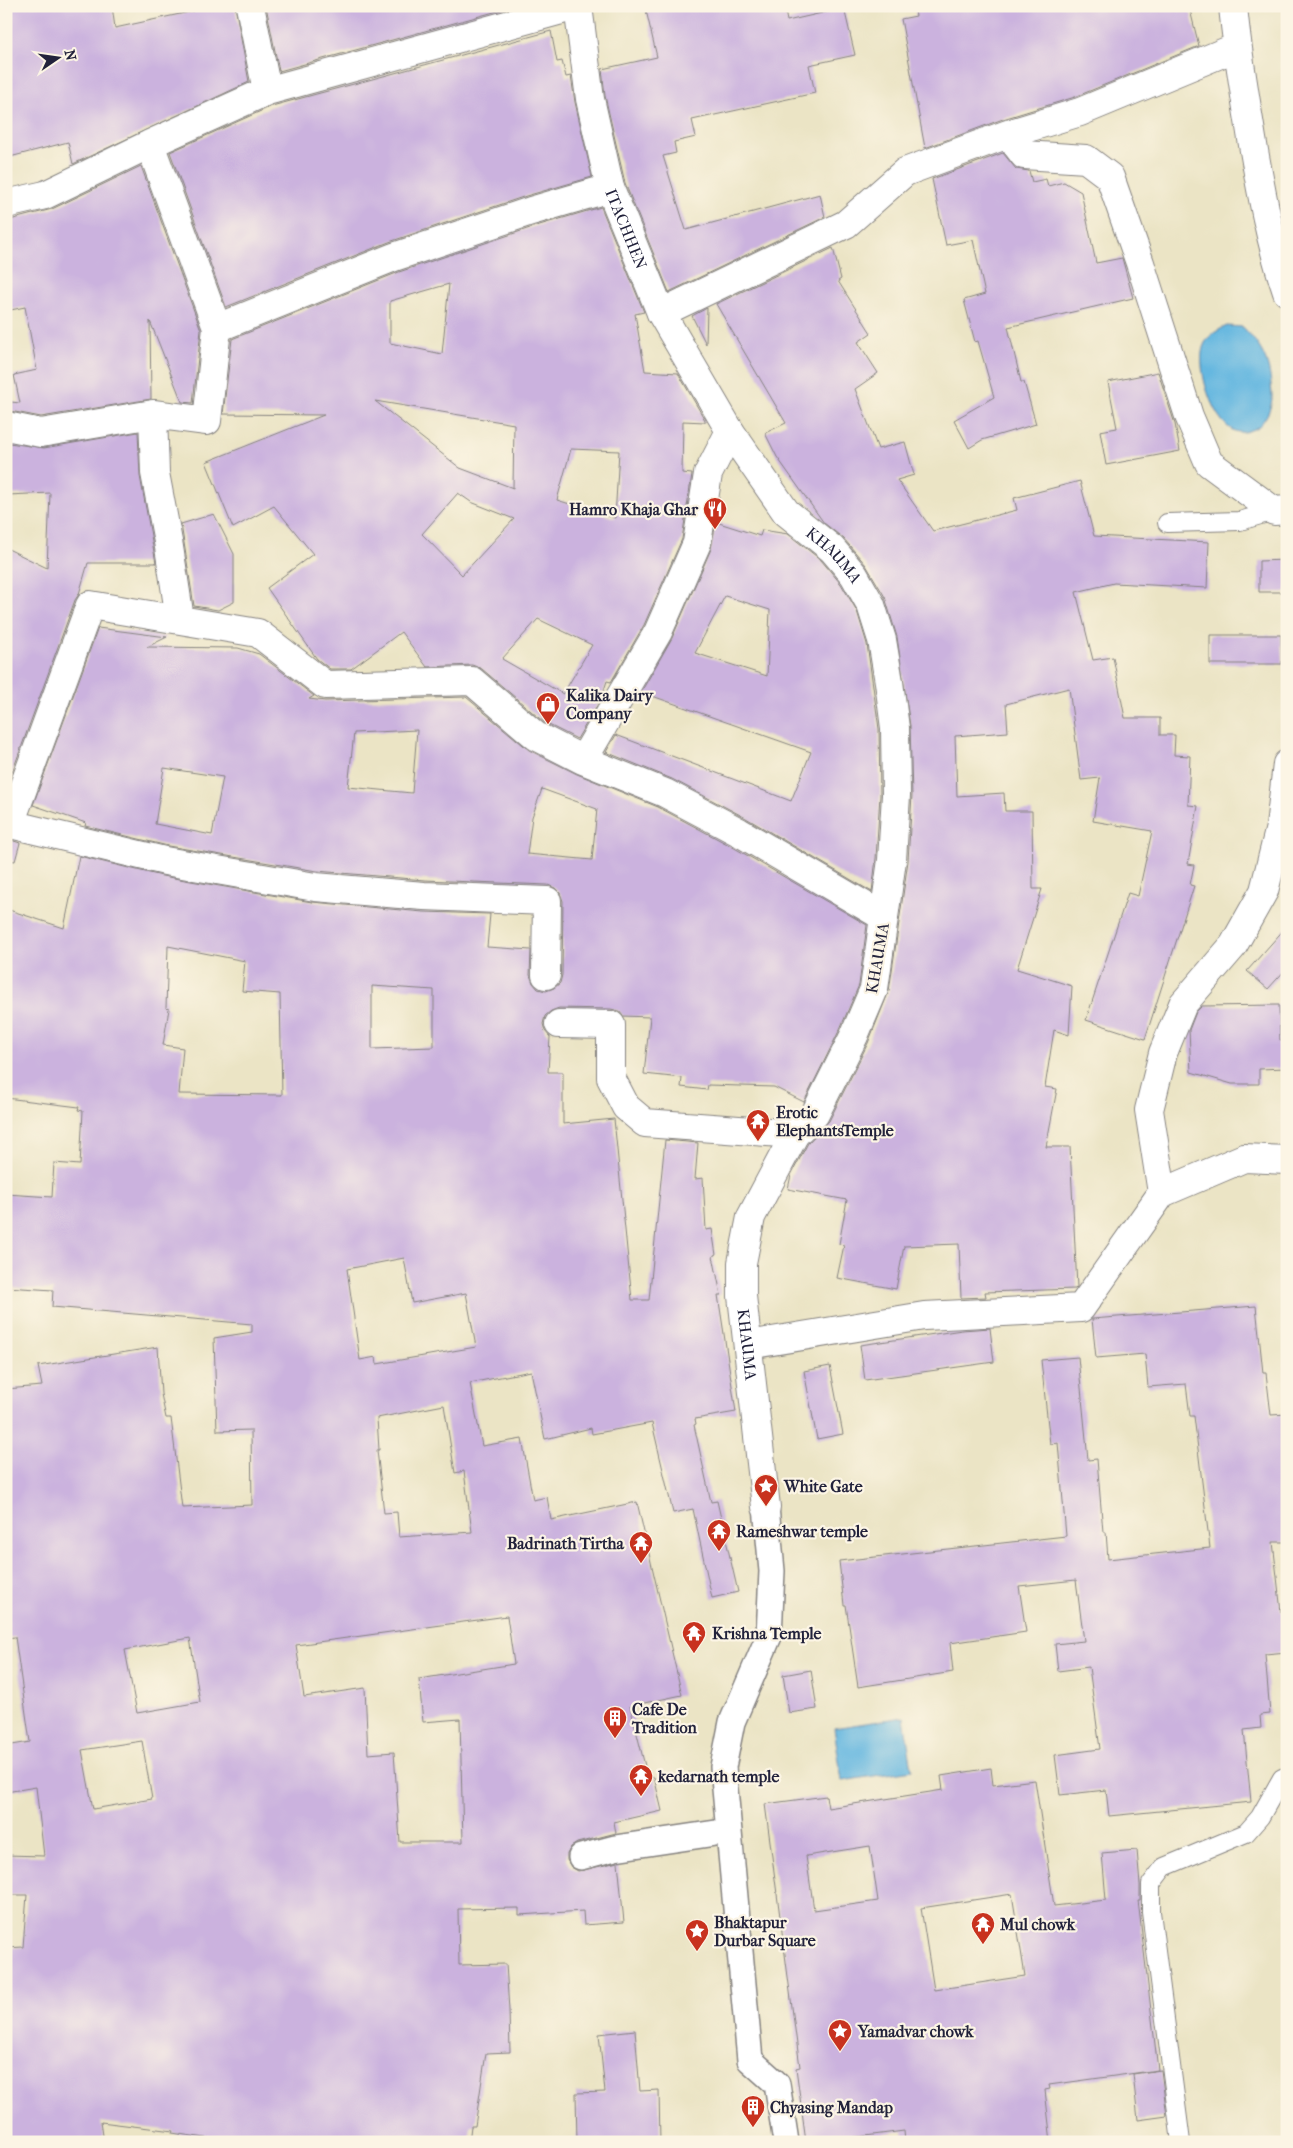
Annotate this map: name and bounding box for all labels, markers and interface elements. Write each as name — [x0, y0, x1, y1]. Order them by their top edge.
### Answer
north arrow — [32, 32, 82, 82]
text: N — [61, 48, 80, 63]
street label: ITACHHEN — [601, 186, 651, 272]
restaurant icon: Hamro Khaja Ghar — [702, 496, 728, 530]
place label: Hamro Khaja Ghar — [569, 500, 699, 519]
street label: KHAUMA — [802, 523, 866, 587]
place label: Kalika Dairy Company — [566, 686, 655, 724]
shop icon: Kalika Dairy Company — [535, 691, 561, 725]
street label: KHAUMA — [862, 921, 893, 995]
place label: Erotic ElephantsTemple — [776, 1103, 894, 1141]
temple icon: Erotic ElephantsTemple — [745, 1108, 771, 1142]
street label: KHAUMA — [734, 1308, 761, 1382]
place icon: White Gate — [753, 1473, 779, 1507]
place label: White Gate — [783, 1477, 863, 1496]
temple icon: Rameshwar temple — [706, 1518, 732, 1552]
place label: Rameshwar temple — [736, 1522, 868, 1542]
temple icon: Badrinath Tirtha — [628, 1530, 654, 1564]
place label: Badrinath Tirtha — [507, 1534, 625, 1553]
temple icon: Krishna Temple — [681, 1620, 707, 1654]
place label: Krishna Temple — [712, 1624, 822, 1644]
place label: Cafe De Tradition — [631, 1700, 698, 1737]
building icon: Cafe De Tradition — [602, 1705, 628, 1739]
temple icon: kedarnath temple — [628, 1763, 654, 1797]
place label: kedarnath temple — [657, 1767, 779, 1787]
temple icon: Mul chowk — [970, 1911, 996, 1945]
place label: Bhaktapur Durbar Square — [714, 1913, 816, 1951]
place label: Mul chowk — [999, 1915, 1076, 1934]
place icon: Bhaktapur Durbar Square — [684, 1918, 710, 1952]
place icon: Yamadvar chowk — [827, 2018, 853, 2052]
place label: Yamadvar chowk — [857, 2022, 974, 2041]
building icon: Chyasing Mandap — [740, 2094, 766, 2128]
place label: Chyasing Mandap — [770, 2098, 893, 2118]

